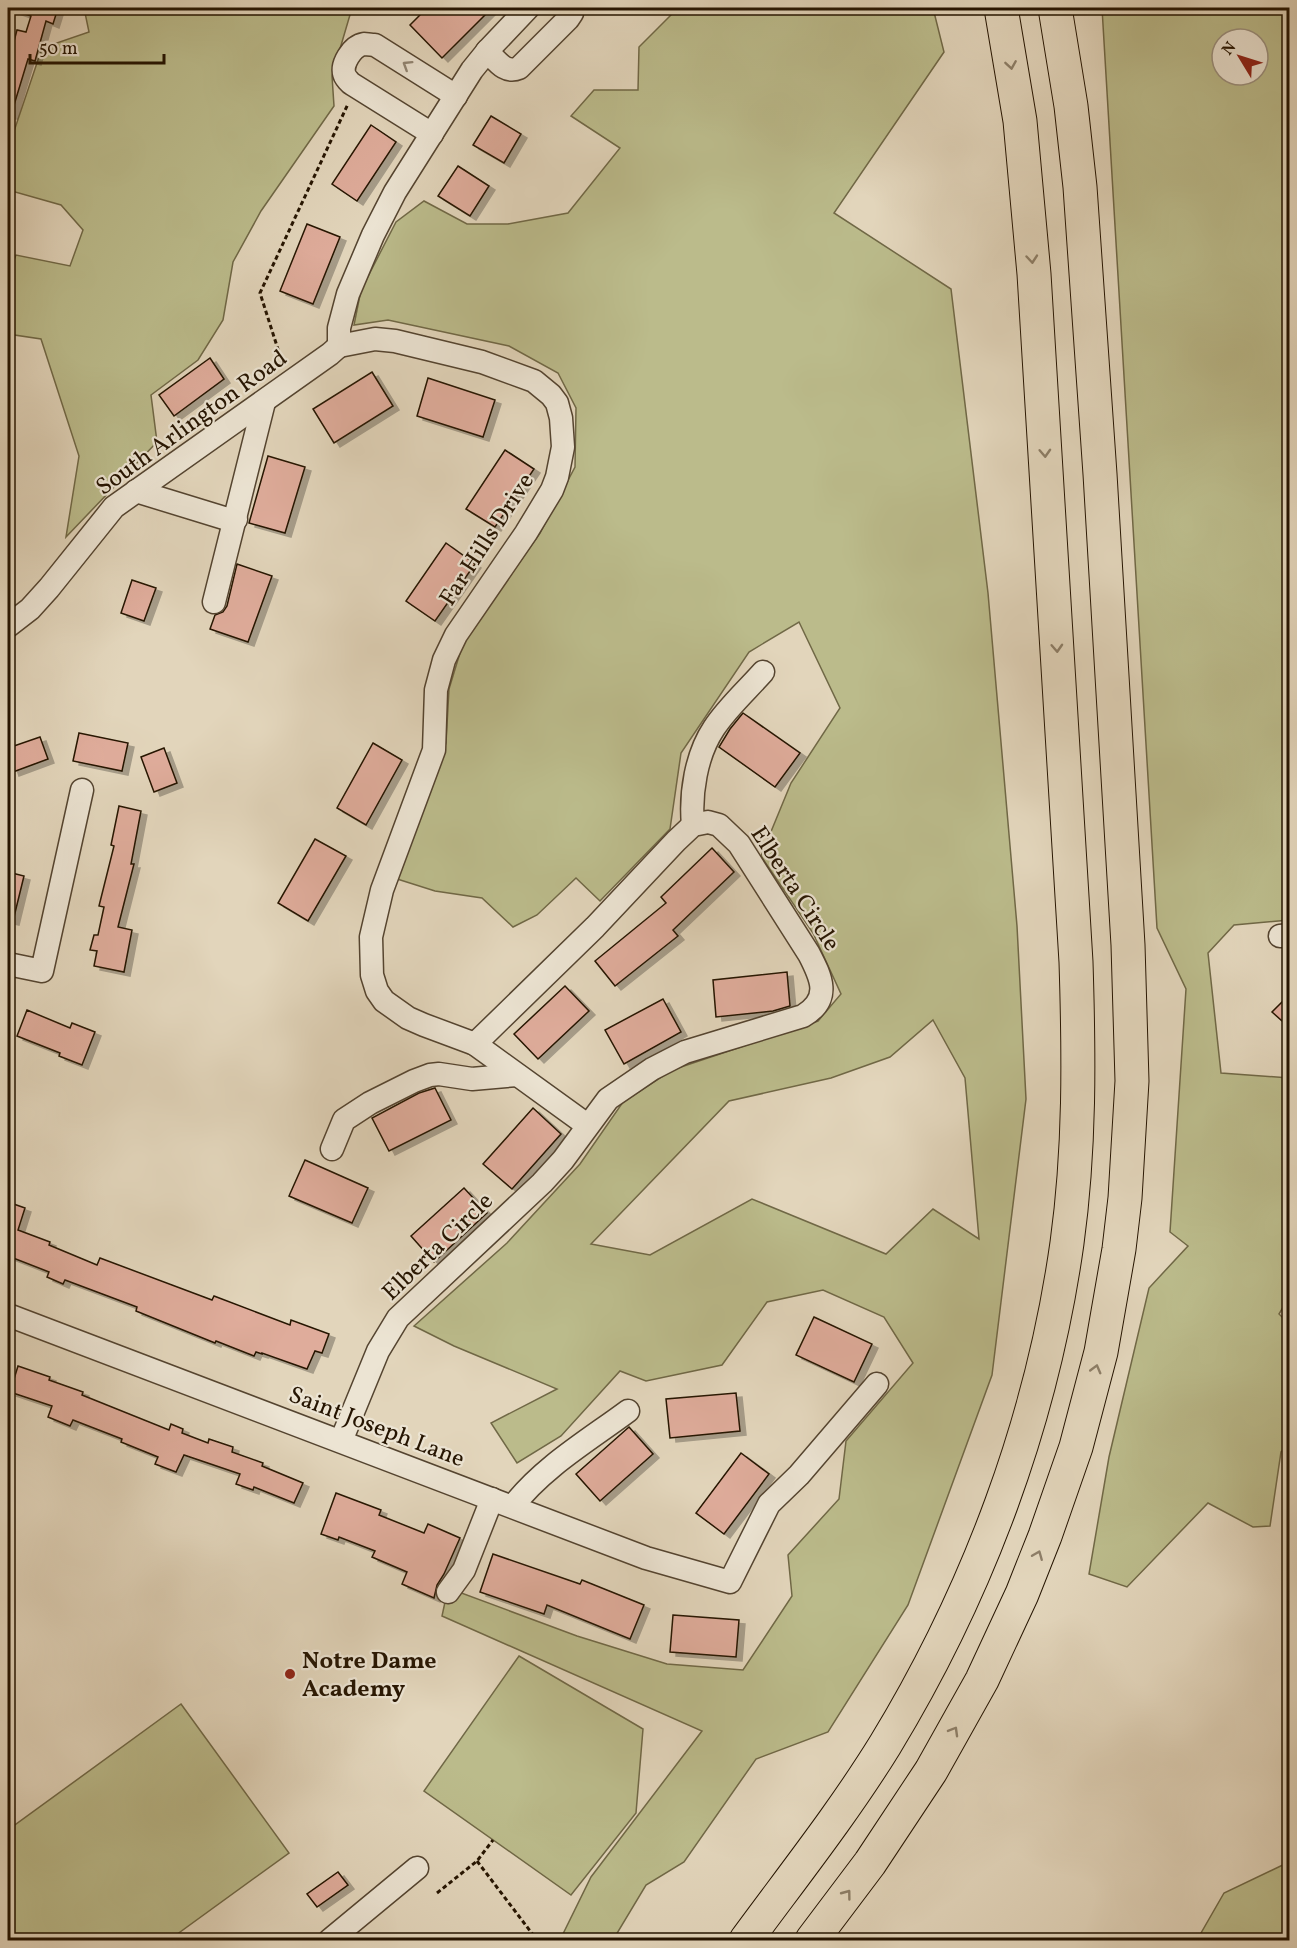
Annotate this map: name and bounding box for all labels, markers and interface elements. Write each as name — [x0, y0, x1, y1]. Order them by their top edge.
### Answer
scale bar — [30, 27, 164, 65]
north arrow — [1210, 27, 1270, 87]
text: 50 m — [39, 37, 78, 62]
text: N — [1218, 37, 1242, 60]
one-way arrow — [1004, 60, 1017, 70]
one-way arrow — [403, 61, 413, 73]
one-way arrow — [1025, 254, 1038, 263]
street label: South Arlington Road — [89, 342, 295, 505]
one-way arrow — [1038, 449, 1051, 458]
street label: Far Hills Drive — [432, 467, 543, 613]
one-way arrow — [1050, 644, 1063, 653]
street label: Elberta Circle — [741, 820, 848, 958]
street label: Elberta Circle — [375, 1186, 502, 1309]
one-way arrow — [1089, 1364, 1101, 1375]
street label: Saint Joseph Lane — [283, 1379, 469, 1477]
one-way arrow — [1031, 1550, 1043, 1561]
place label: Notre Dame Academy — [302, 1645, 436, 1707]
marker: Notre Dame Academy — [283, 1667, 297, 1681]
one-way arrow — [946, 1727, 958, 1737]
one-way arrow — [839, 1889, 850, 1900]

